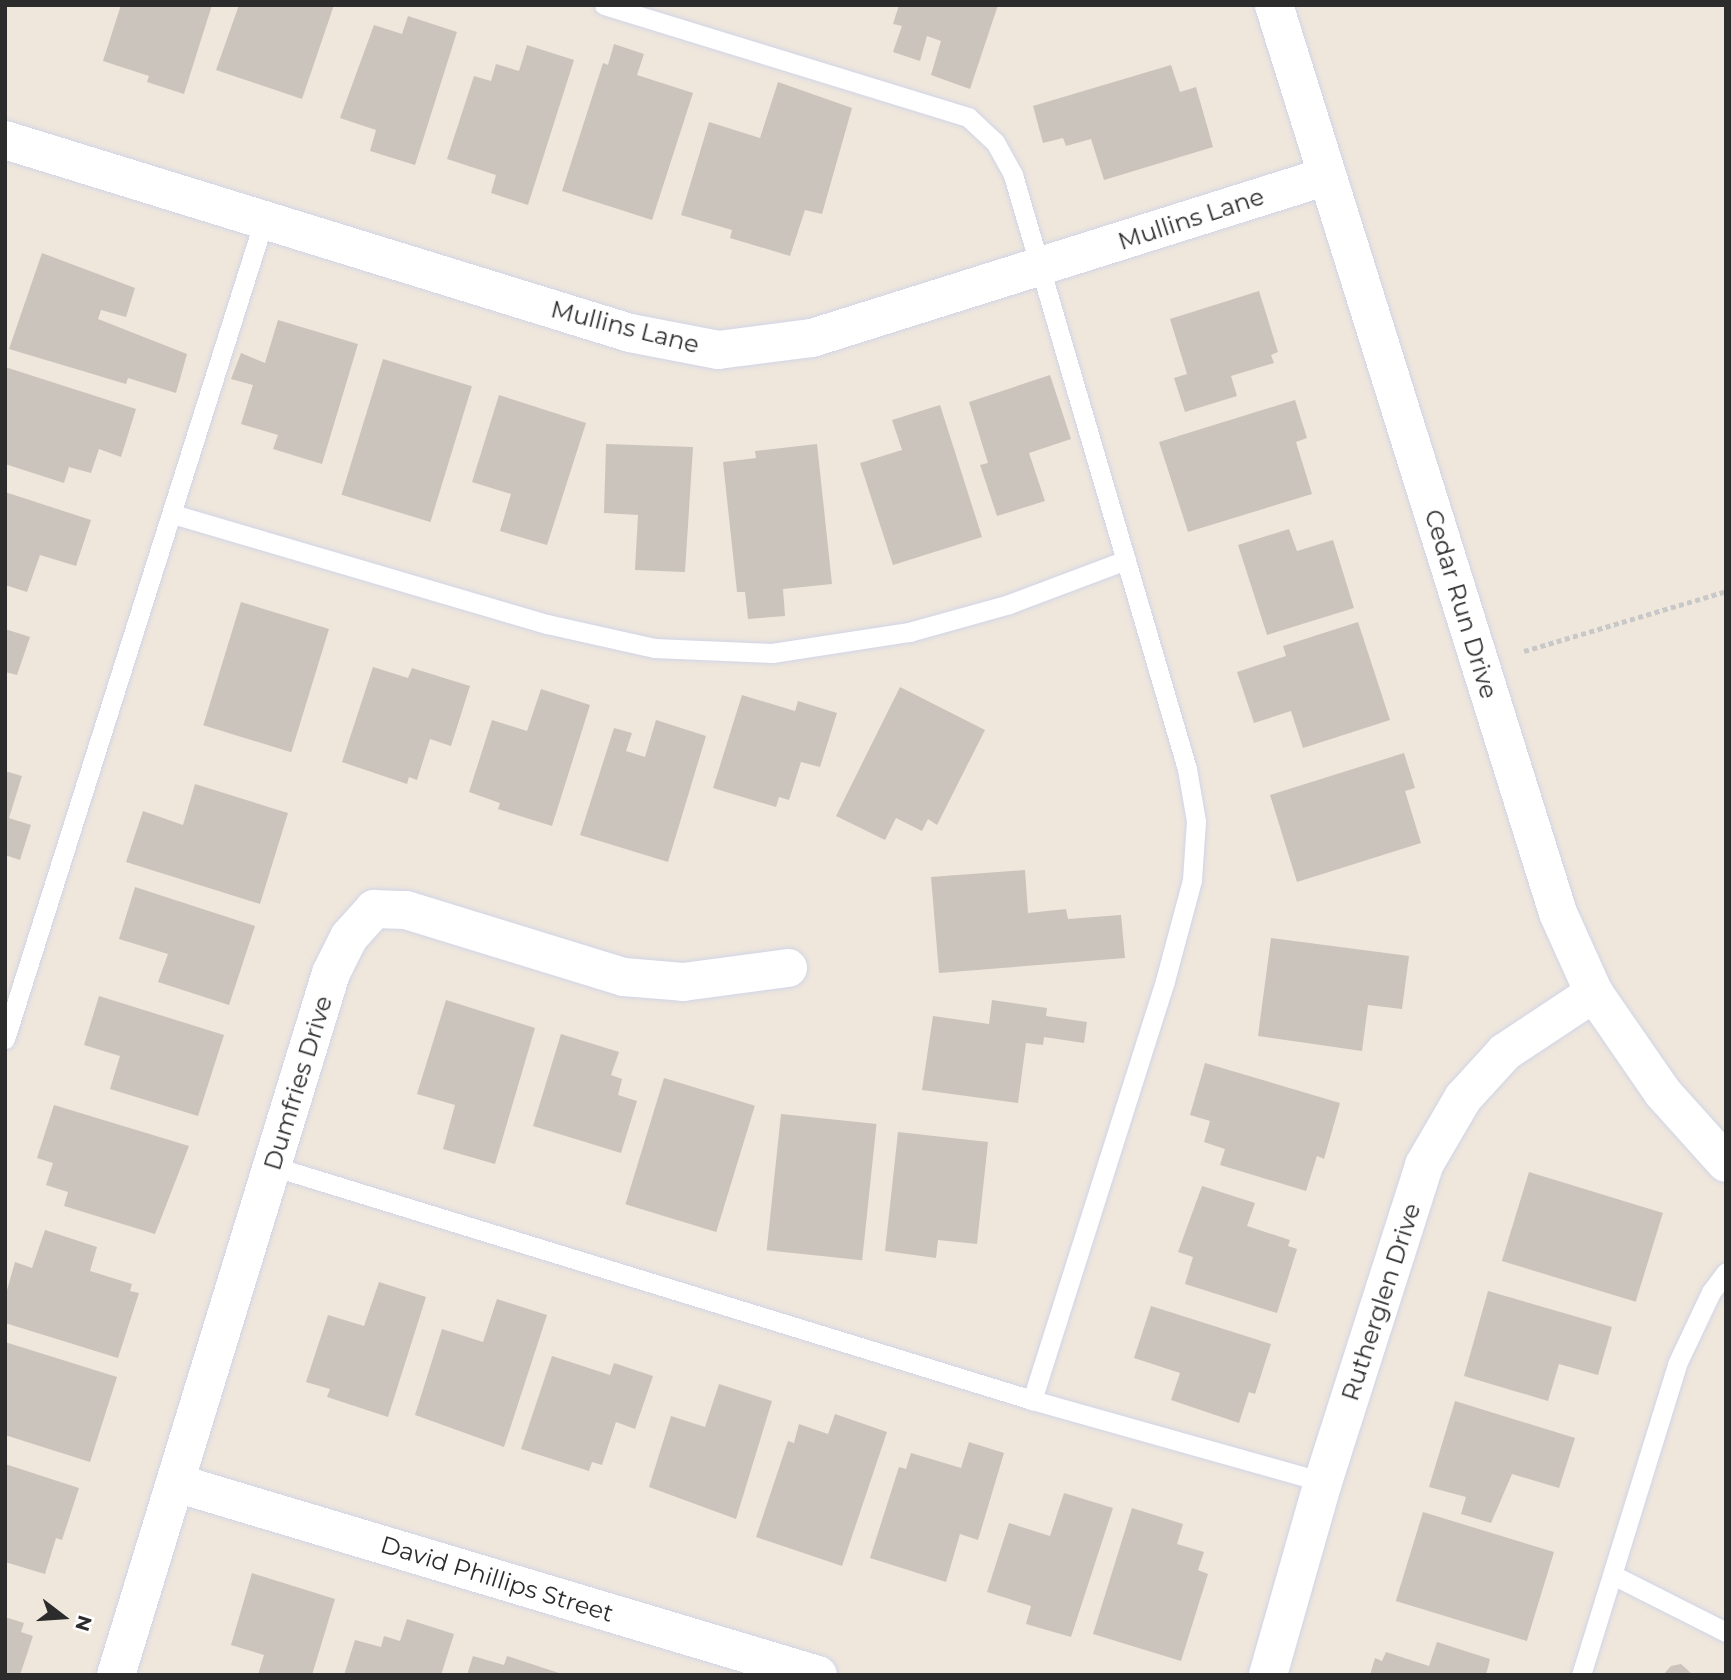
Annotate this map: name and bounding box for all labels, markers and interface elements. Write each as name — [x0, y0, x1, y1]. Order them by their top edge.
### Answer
street label: Mullins Lane — [1114, 182, 1268, 256]
street label: Mullins Lane — [548, 295, 702, 359]
street label: Cedar Run Drive — [1419, 506, 1503, 702]
street label: Dumfries Drive — [258, 992, 338, 1174]
street label: Rutherglen Drive — [1335, 1200, 1427, 1404]
street label: David Phillips Street — [377, 1530, 617, 1628]
north arrow — [28, 1582, 98, 1652]
text: N — [70, 1613, 97, 1634]

